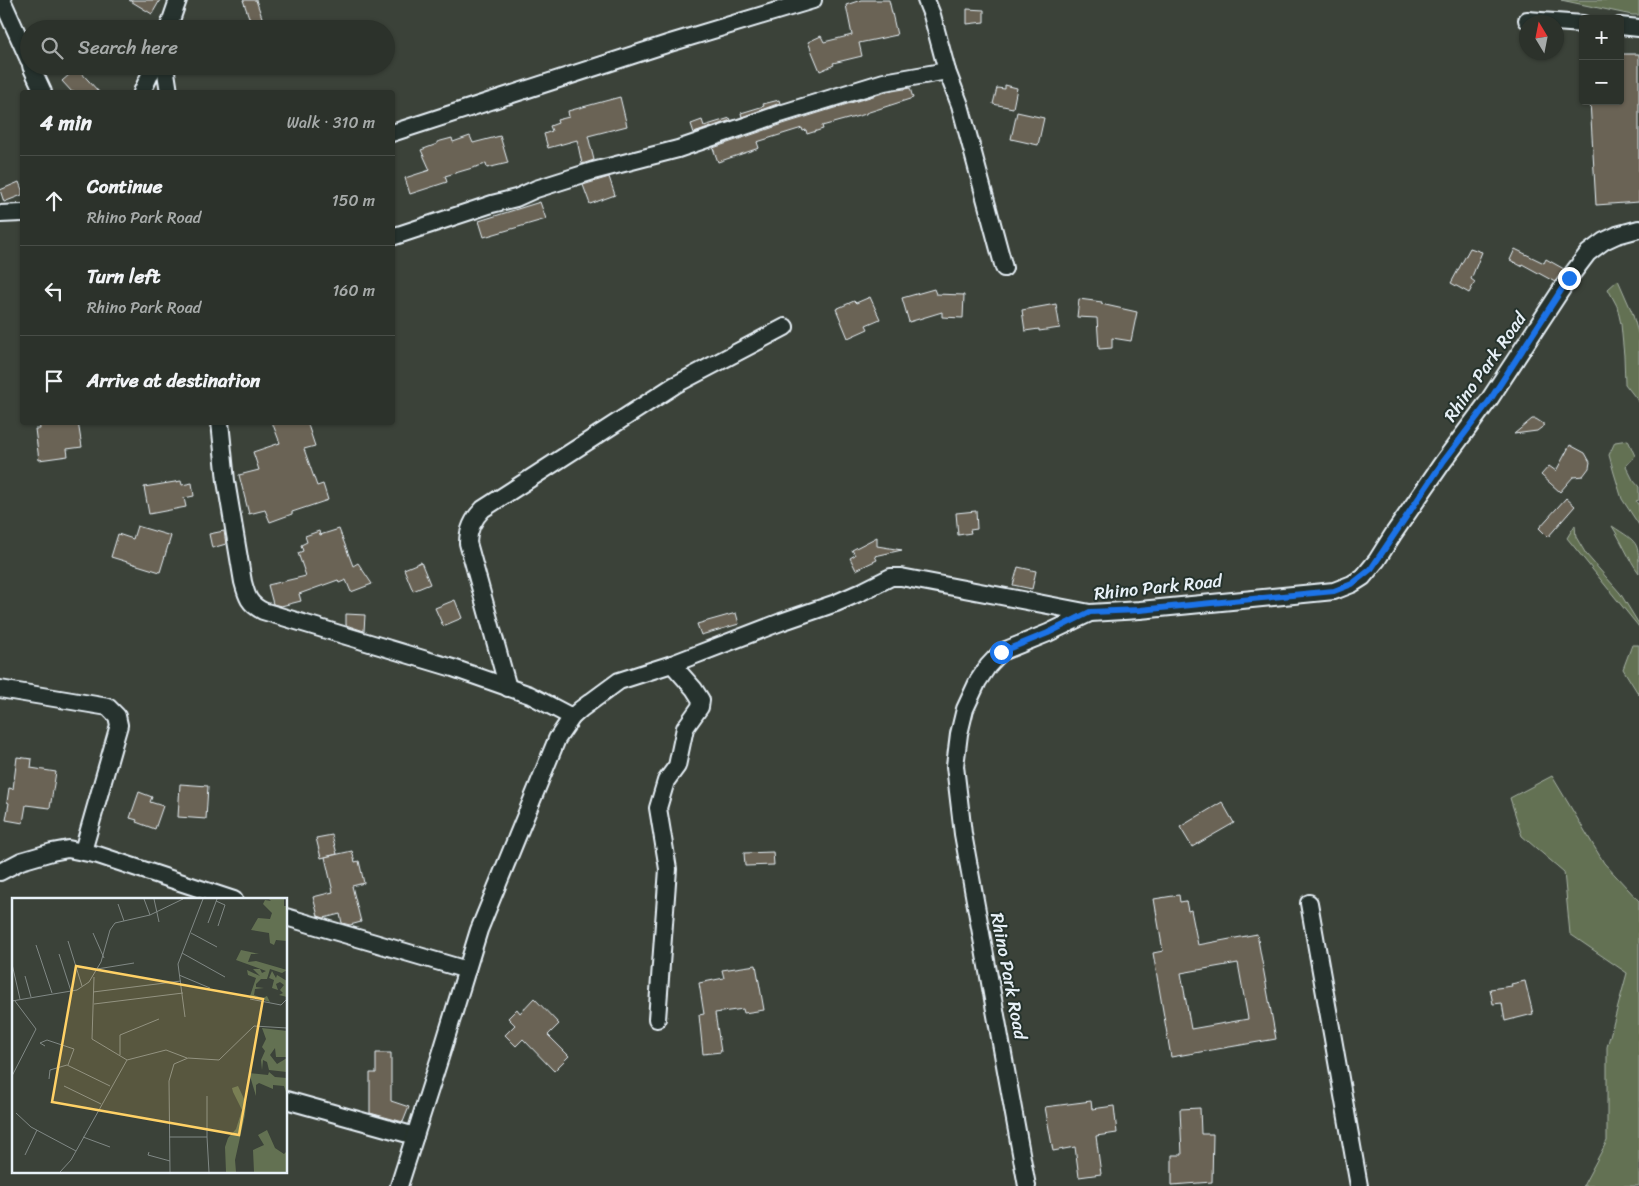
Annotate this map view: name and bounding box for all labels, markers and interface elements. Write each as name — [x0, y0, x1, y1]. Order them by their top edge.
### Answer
north arrow — [1519, 15, 1564, 60]
map controls — [1579, 15, 1624, 105]
button: + — [1579, 15, 1624, 60]
search box — [20, 20, 395, 75]
text: Search here — [78, 31, 178, 64]
icon: search — [38, 34, 66, 62]
button: − — [1579, 60, 1624, 105]
text: 4 min — [40, 104, 92, 142]
text: Walk · 310 m — [287, 108, 375, 137]
text: Continue — [87, 170, 163, 203]
text: 150 m — [332, 186, 375, 215]
icon: ahead — [40, 187, 68, 215]
text: Rhino Park Road — [87, 203, 201, 232]
text: Turn left — [87, 260, 160, 293]
route end — [1558, 267, 1581, 290]
text: 160 m — [332, 276, 375, 305]
icon: left — [40, 277, 68, 305]
text: Rhino Park Road — [87, 293, 201, 322]
street label: Rhino Park Road — [1435, 304, 1536, 429]
text: Arrive at destination — [87, 364, 260, 397]
icon: arrive — [40, 367, 68, 395]
street label: Rhino Park Road — [1092, 564, 1225, 610]
route start — [990, 641, 1013, 664]
inset map — [12, 898, 288, 1174]
street label: Rhino Park Road — [981, 910, 1037, 1044]

